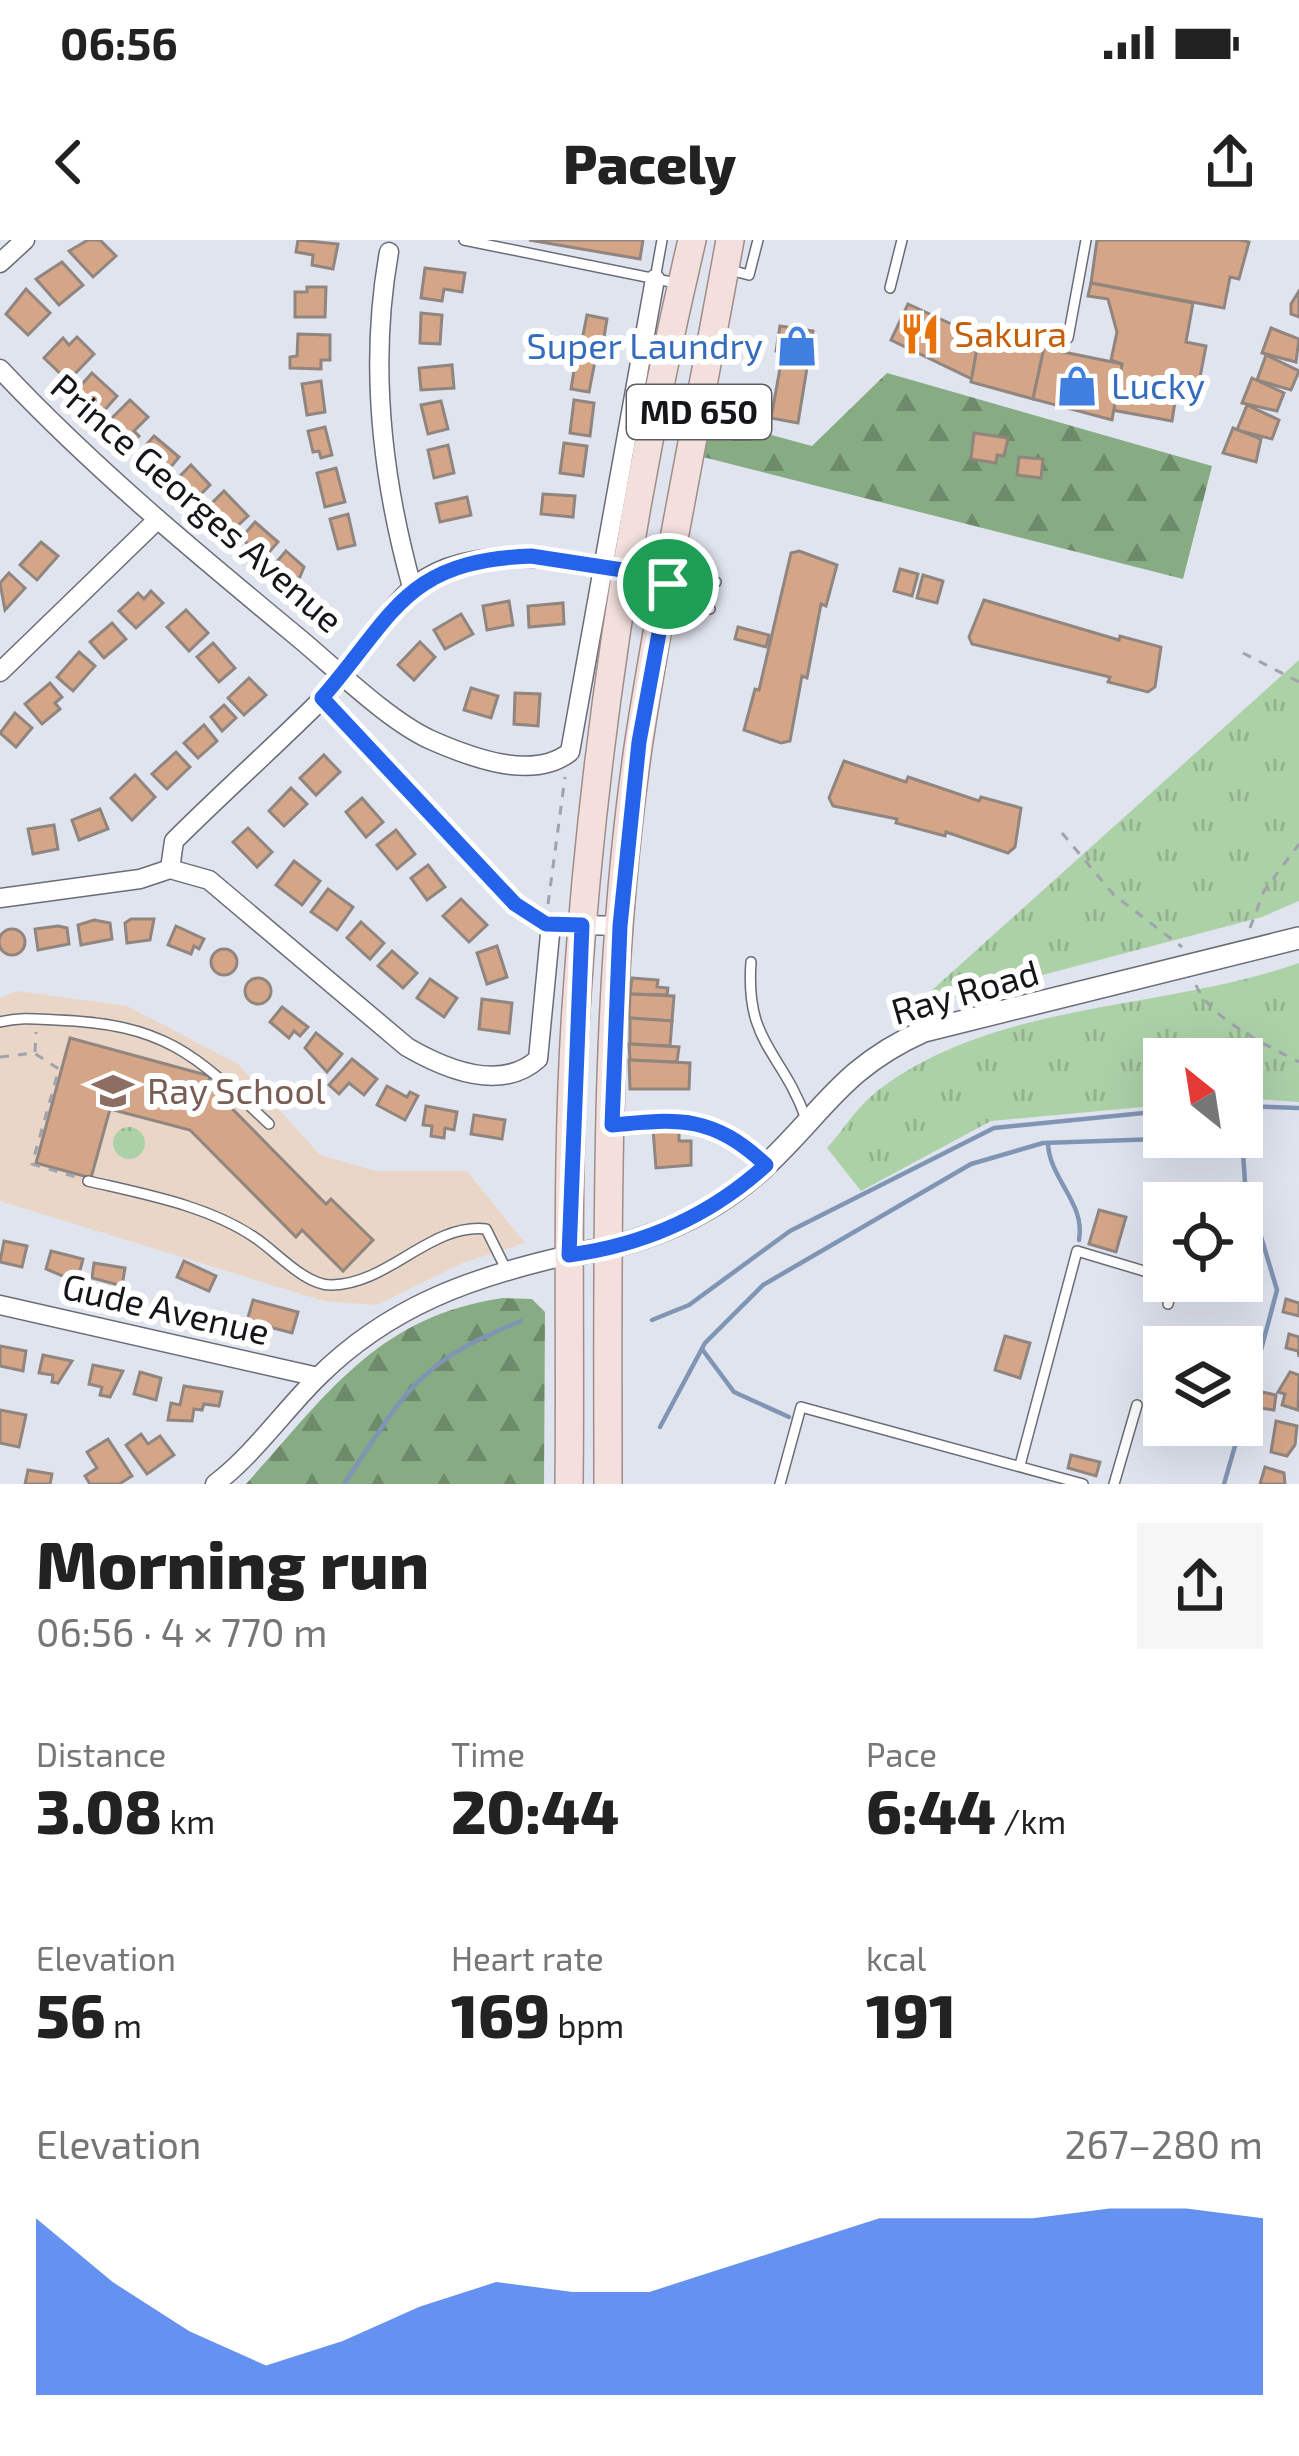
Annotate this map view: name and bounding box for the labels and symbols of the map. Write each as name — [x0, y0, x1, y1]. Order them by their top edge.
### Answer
restaurant icon: Sakura — [897, 311, 943, 357]
place label: Sakura — [954, 311, 1067, 354]
place label: Super Laundry — [527, 323, 763, 366]
shop icon: Super Laundry — [774, 323, 820, 369]
shop icon: Lucky — [1054, 363, 1100, 409]
place label: Lucky — [1111, 363, 1205, 406]
street label: Prince Georges Avenue — [43, 364, 353, 640]
road number: MD 650 — [627, 385, 771, 439]
pin — [617, 533, 719, 635]
street label: Ray Road — [886, 949, 1043, 1032]
north arrow — [1143, 1038, 1263, 1158]
school or university icon: Ray School — [90, 1068, 136, 1114]
place label: Ray School — [147, 1068, 326, 1111]
street label: Gude Avenue — [59, 1263, 274, 1352]

